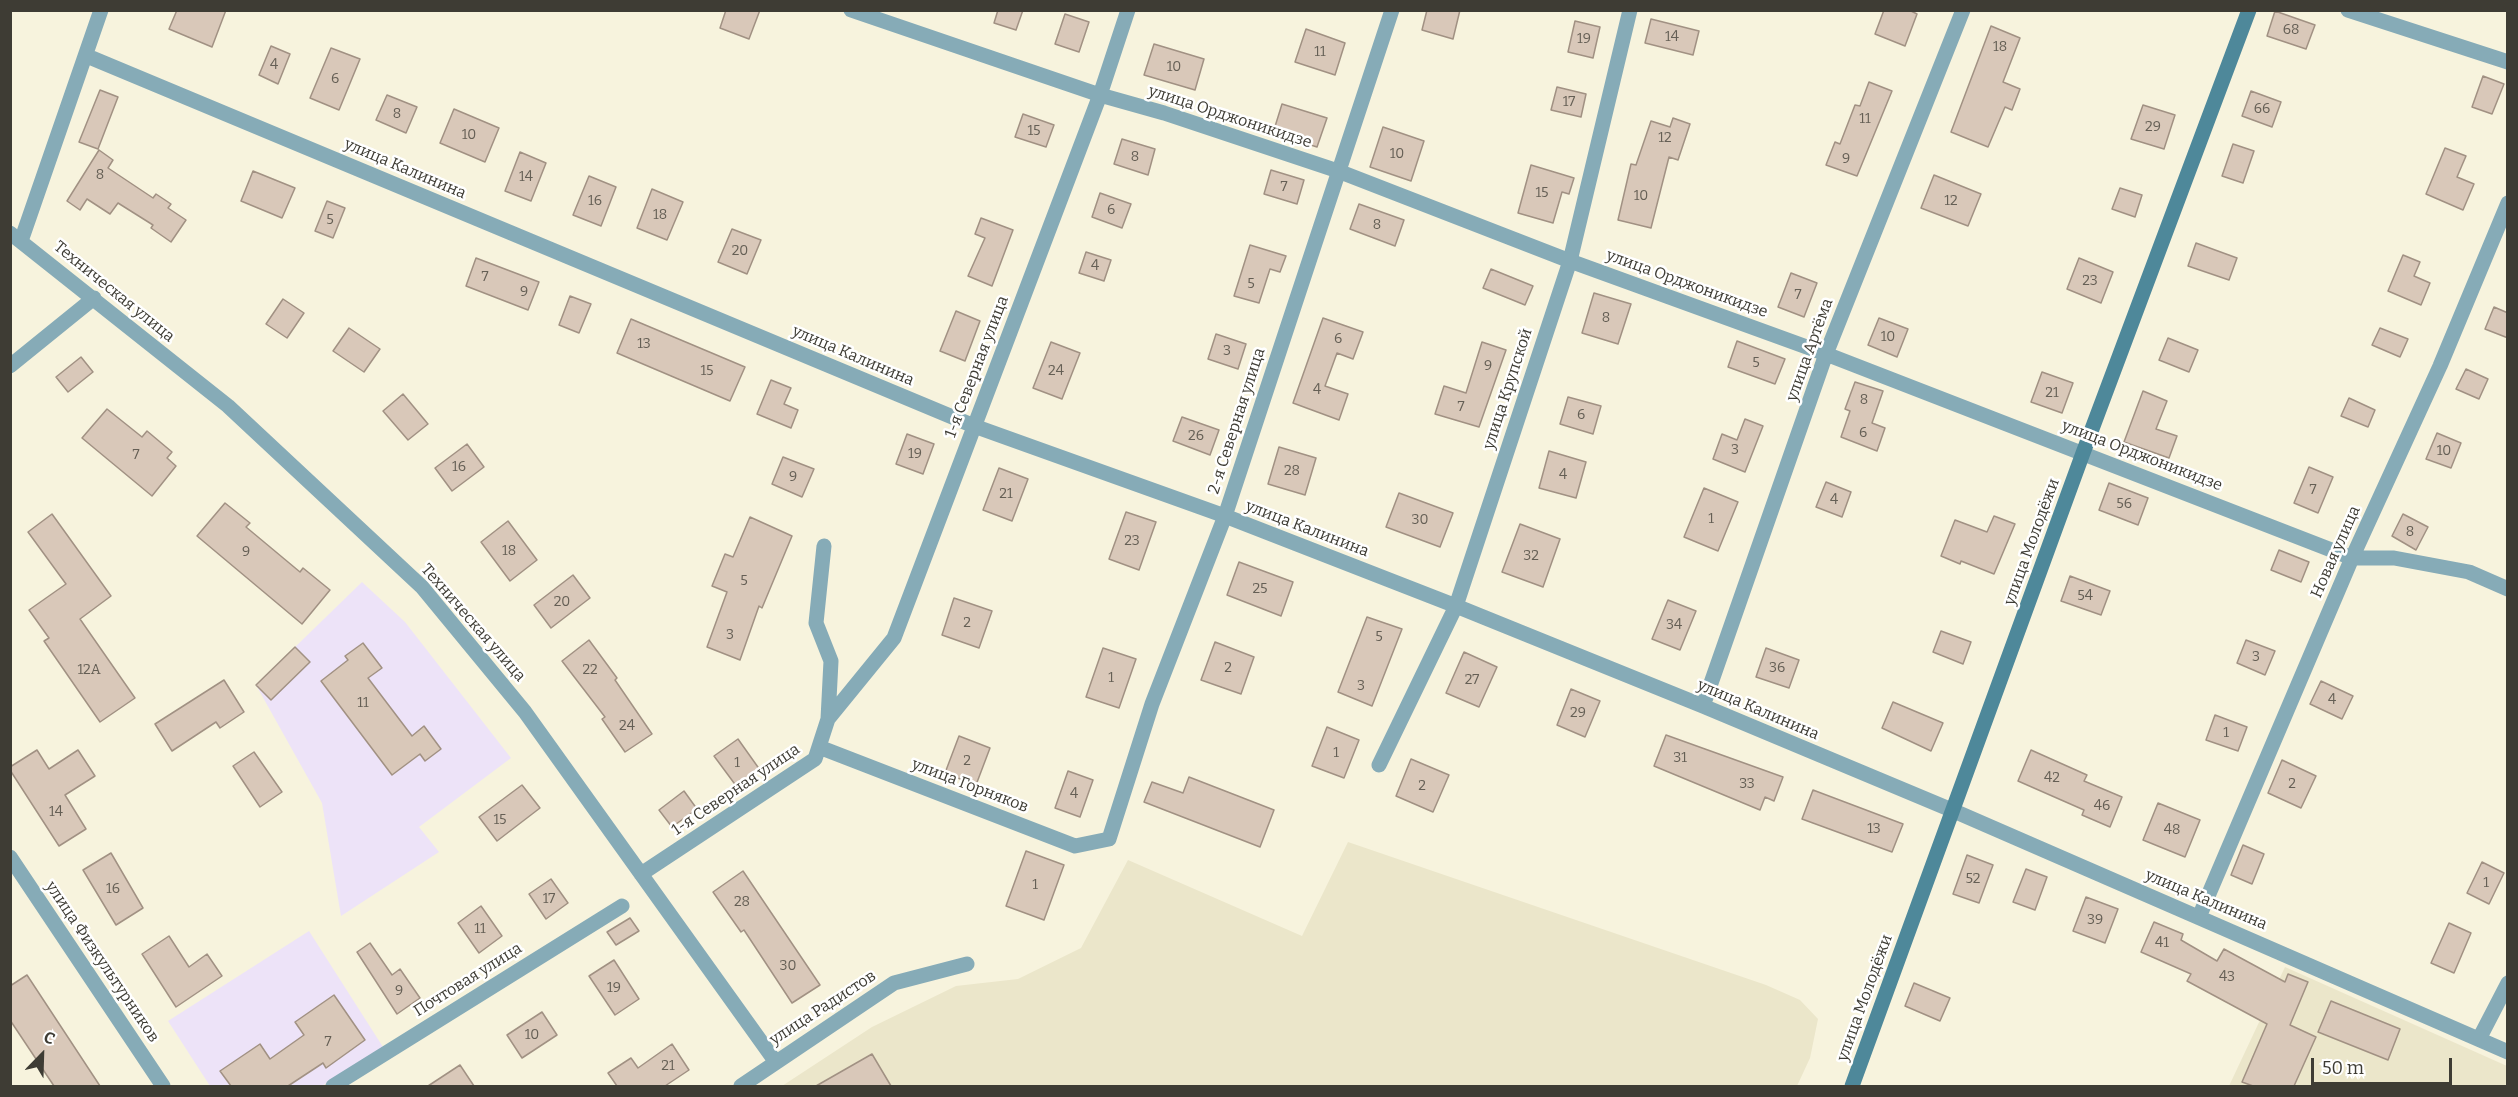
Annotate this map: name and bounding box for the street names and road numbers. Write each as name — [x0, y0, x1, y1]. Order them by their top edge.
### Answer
street label: улица Орджоникидзе — [1146, 82, 1314, 152]
street label: улица Калинина — [341, 135, 469, 203]
street label: Техническая улица — [50, 237, 178, 347]
street label: улица Орджоникидзе — [1604, 246, 1770, 322]
street label: 1-я Северная улица — [941, 293, 1013, 441]
street label: улица Артёма — [1783, 296, 1837, 404]
street label: улица Калинина — [789, 322, 917, 390]
street label: улица Крупской — [1479, 326, 1537, 452]
street label: 2-я Северная улица — [1204, 345, 1270, 497]
street label: улица Орджоникидзе — [2059, 416, 2225, 496]
street label: улица Молодёжи — [2000, 476, 2064, 608]
street label: улица Калинина — [1243, 497, 1371, 561]
street label: Новая улица — [2307, 503, 2365, 601]
street label: Техническая улица — [417, 560, 529, 686]
street label: улица Калинина — [1694, 676, 1822, 744]
street label: 1-я Северная улица — [668, 740, 804, 840]
street label: улица Горняков — [909, 755, 1031, 817]
street label: улица Калинина — [2142, 866, 2270, 934]
street label: улица Физкультурников — [41, 878, 163, 1046]
street label: улица Молодёжи — [1833, 932, 1897, 1064]
street label: Почтовая улица — [410, 939, 526, 1021]
street label: улица Радистов — [766, 967, 880, 1049]

